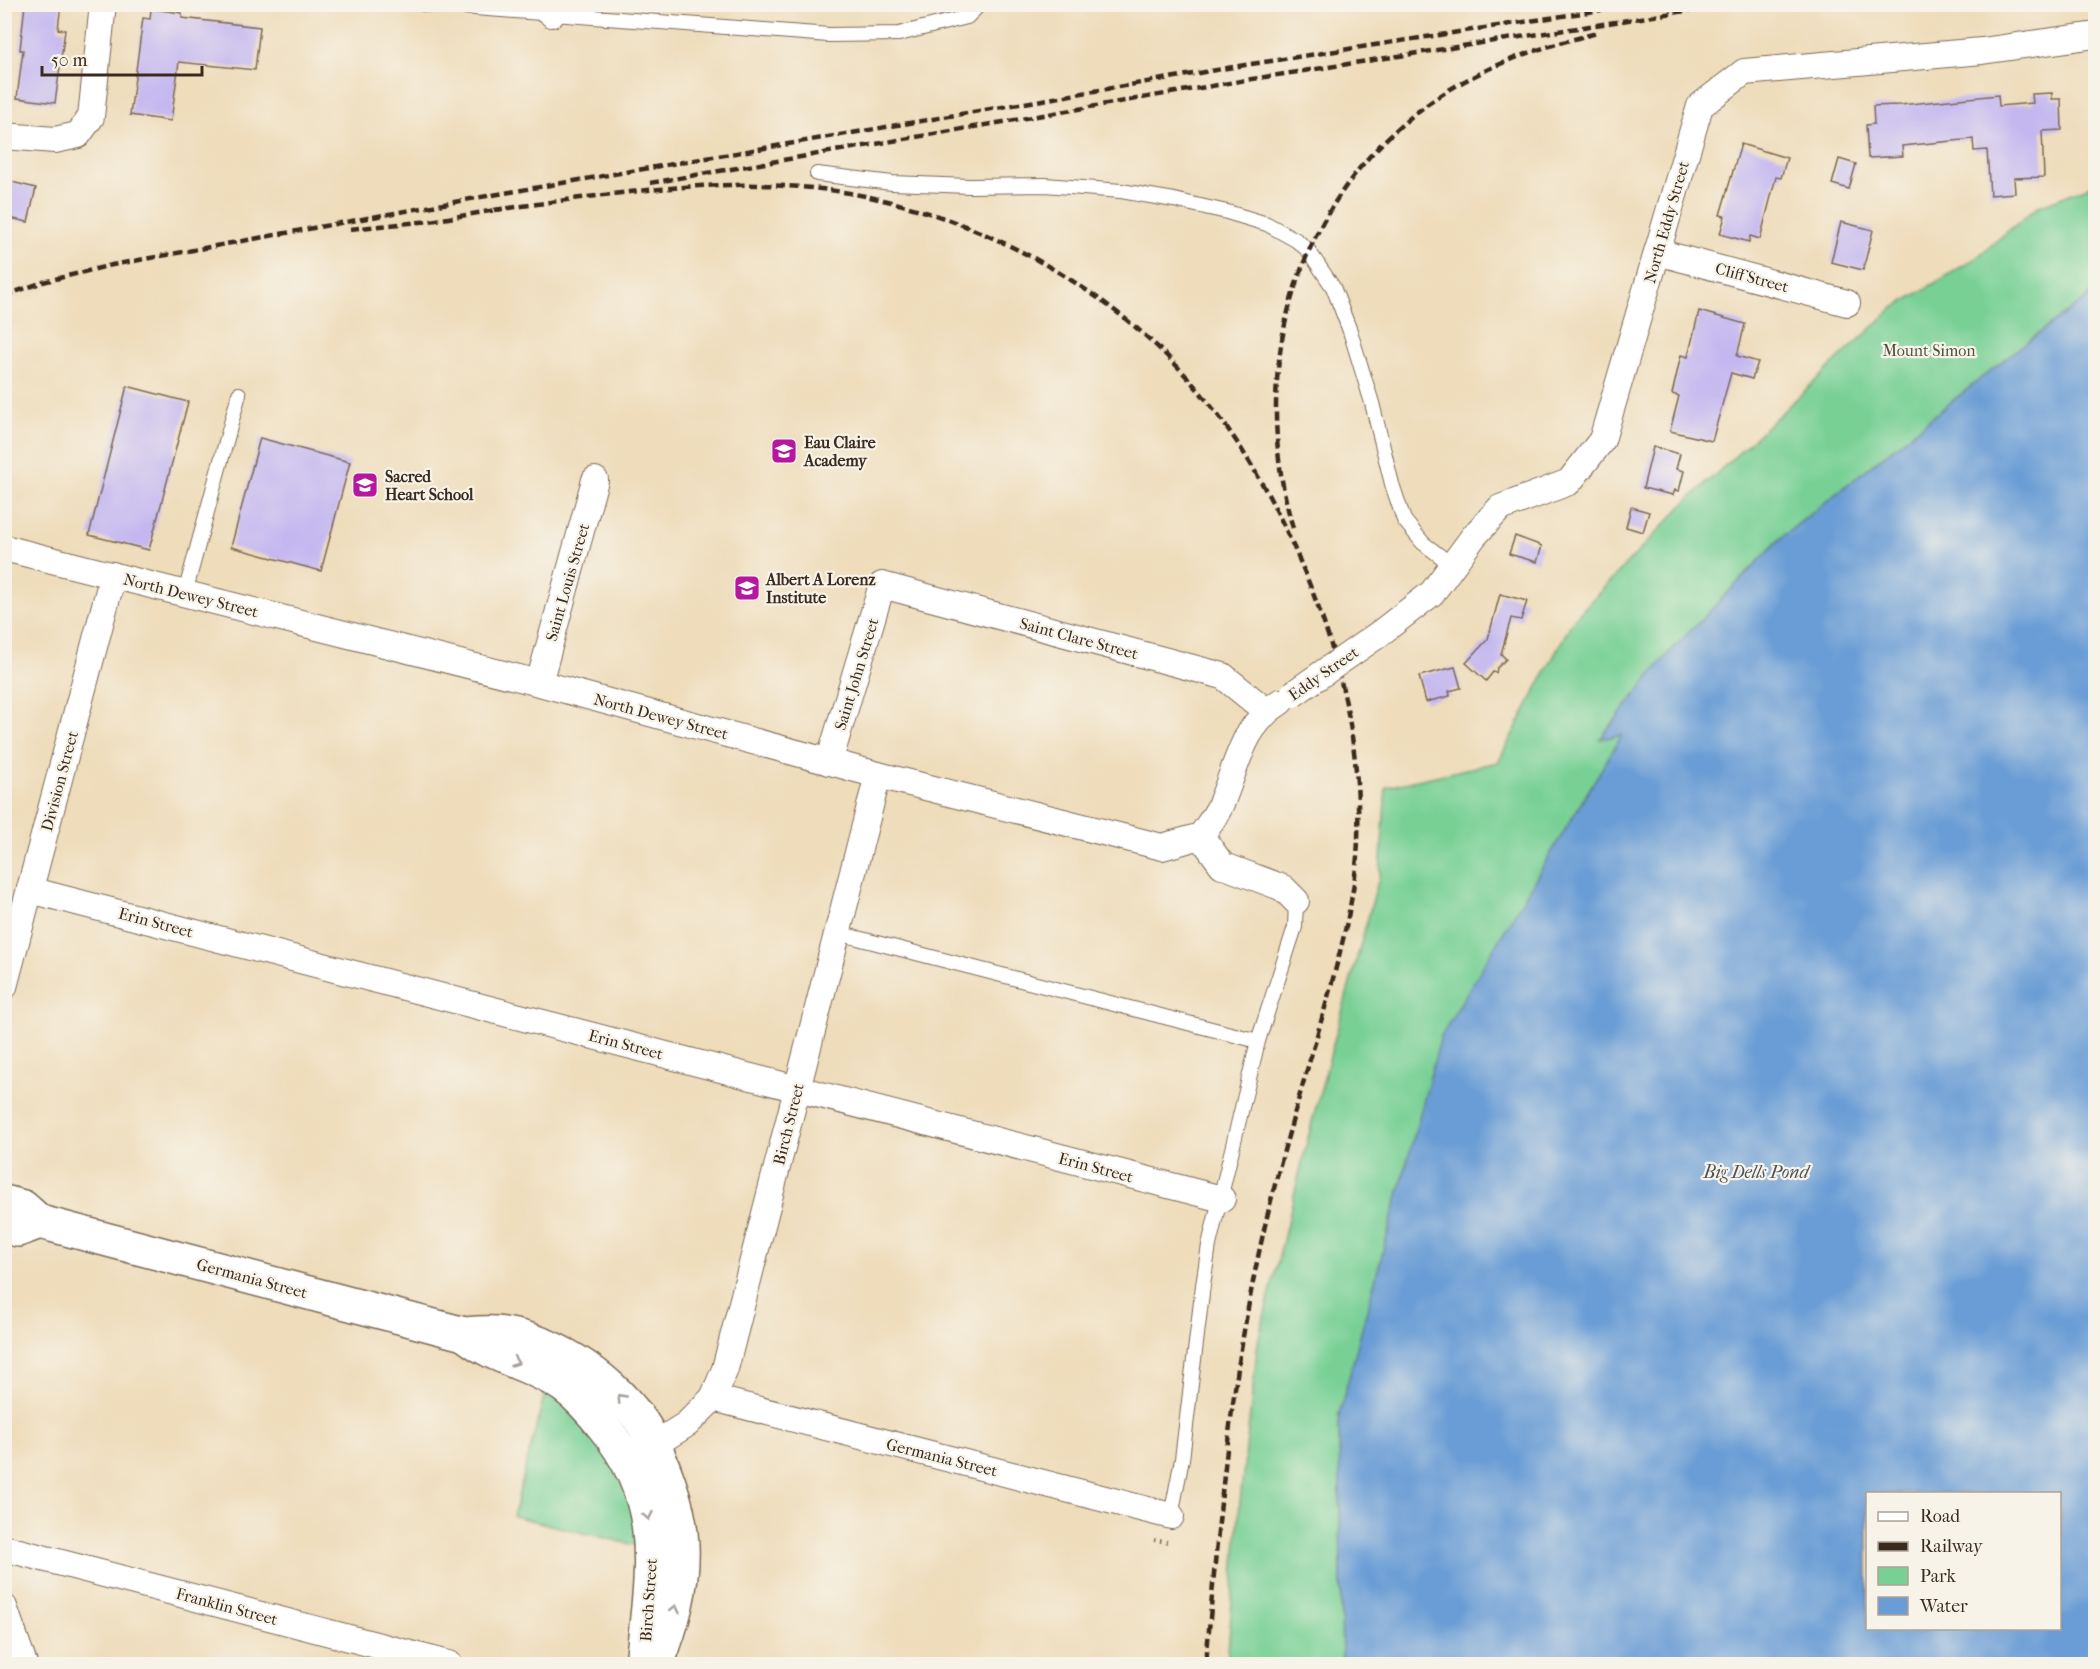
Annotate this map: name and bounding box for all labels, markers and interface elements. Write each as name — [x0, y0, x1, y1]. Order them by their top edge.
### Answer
scale bar — [42, 39, 202, 77]
text: 50 m — [51, 50, 88, 71]
street label: North Eddy Street — [1640, 159, 1693, 285]
street label: Cliff Street — [1713, 259, 1791, 296]
park label: Mount Simon — [1882, 341, 1976, 360]
place label: Eau Claire Academy — [803, 433, 876, 471]
school or university icon: Eau Claire Academy — [769, 436, 799, 466]
place label: Sacred Heart School — [385, 467, 474, 504]
school or university icon: Sacred Heart School — [350, 470, 380, 500]
street label: Saint Louis Street — [542, 521, 593, 643]
street label: North Dewey Street — [121, 570, 261, 622]
place label: Albert A Lorenz Institute — [765, 570, 876, 607]
school or university icon: Albert A Lorenz Institute — [732, 573, 762, 603]
street label: Saint Clare Street — [1018, 614, 1140, 663]
street label: Saint John Street — [830, 615, 883, 733]
street label: Eddy Street — [1285, 642, 1362, 704]
street label: North Dewey Street — [592, 689, 730, 744]
street label: Division Street — [37, 729, 82, 833]
street label: Erin Street — [117, 903, 195, 942]
street label: Erin Street — [587, 1025, 665, 1064]
street label: Birch Street — [769, 1081, 808, 1167]
street label: Erin Street — [1057, 1148, 1135, 1187]
water label: Big Dells Pond — [1702, 1162, 1811, 1183]
street label: Germania Street — [194, 1255, 310, 1302]
one-way arrow — [510, 1354, 520, 1367]
one-way arrow — [617, 1395, 628, 1405]
street label: Germania Street — [884, 1434, 1000, 1481]
legend — [1866, 1492, 2061, 1630]
text: Road — [1920, 1506, 1960, 1527]
one-way arrow — [641, 1511, 653, 1521]
text: Railway — [1920, 1536, 1984, 1557]
street label: Birch Street — [636, 1557, 661, 1642]
text: Park — [1920, 1566, 1957, 1587]
street label: Franklin Street — [174, 1584, 280, 1629]
text: Water — [1919, 1596, 1968, 1617]
one-way arrow — [668, 1604, 681, 1614]

